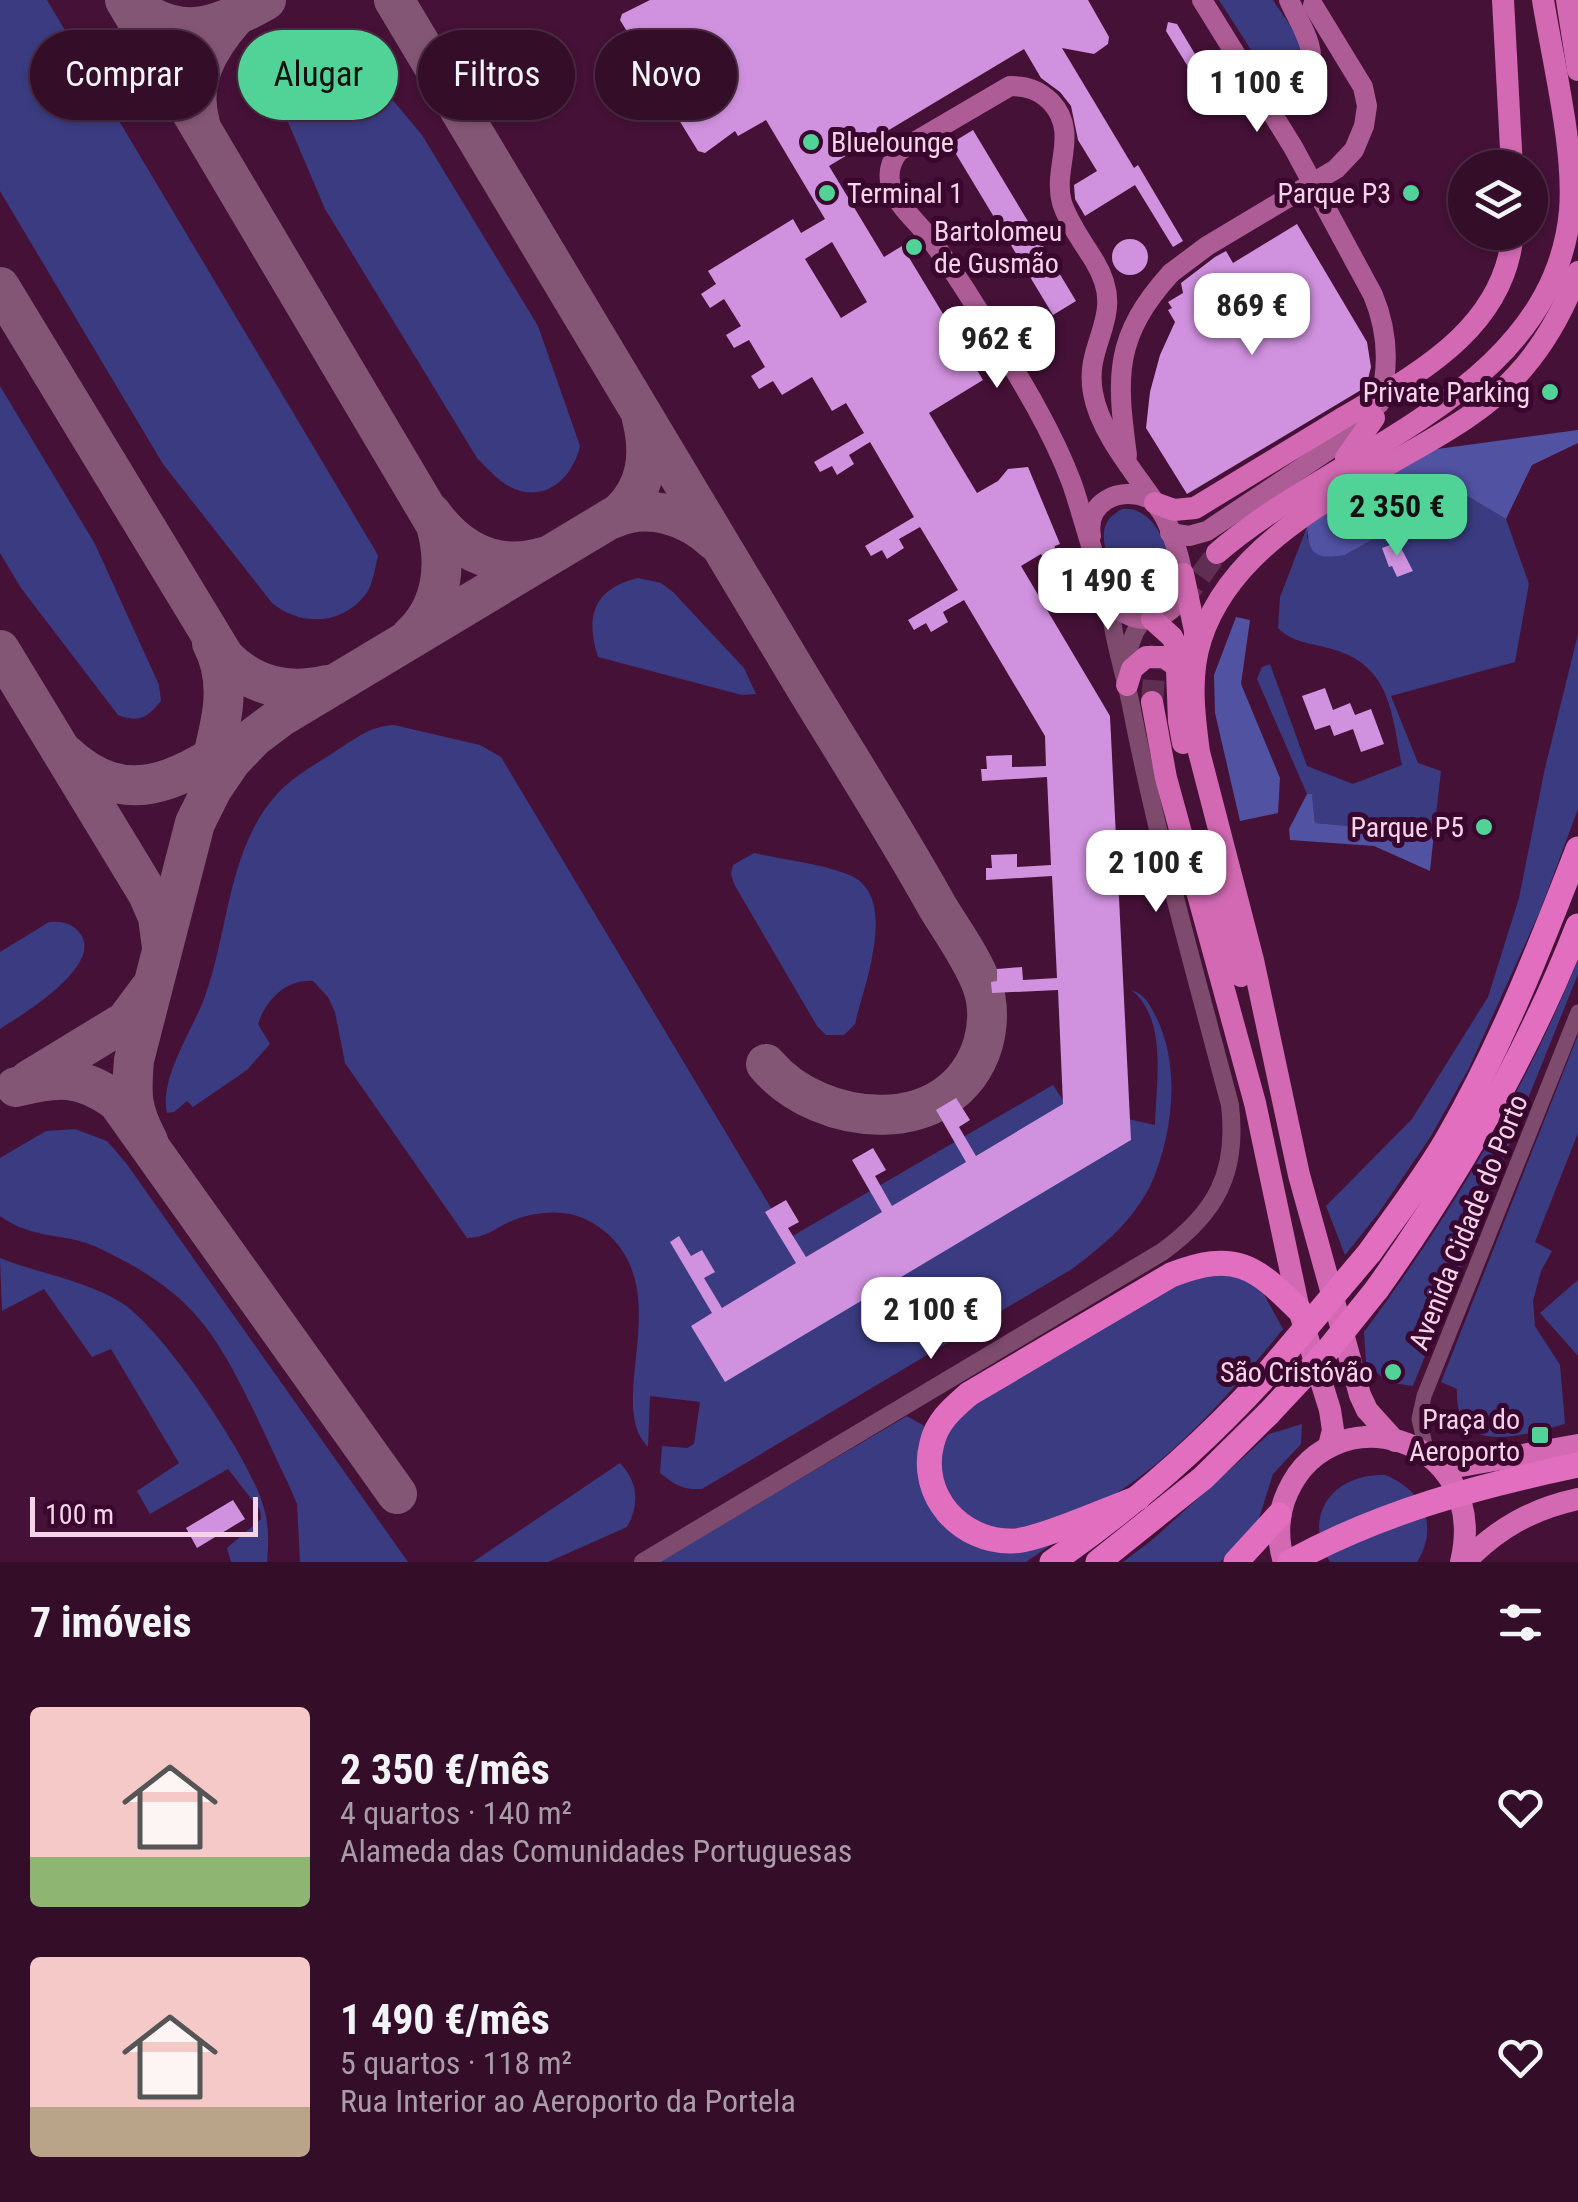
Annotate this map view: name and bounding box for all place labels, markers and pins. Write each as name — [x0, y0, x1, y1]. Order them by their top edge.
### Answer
pin: 1 100 € — [1165, 50, 1349, 135]
place label: Bluelounge — [831, 126, 954, 159]
marker: Bluelounge — [800, 131, 822, 153]
place label: Terminal 1 — [847, 177, 963, 210]
place label: Parque P3 — [1278, 177, 1391, 210]
marker: Terminal 1 — [816, 182, 838, 204]
marker: Parque P3 — [1400, 182, 1422, 204]
place label: Bartolomeu de Gusmão — [934, 215, 1062, 280]
marker: Bartolomeu de Gusmão — [903, 236, 925, 258]
pin: 869 € — [1182, 273, 1322, 358]
pin: 962 € — [927, 306, 1067, 391]
place label: Private Parking — [1363, 376, 1530, 409]
marker: Private Parking — [1539, 381, 1561, 403]
pin: 2 350 € — [1305, 474, 1489, 559]
pin: 1 490 € — [1016, 548, 1200, 633]
place label: Parque P5 — [1351, 811, 1464, 844]
marker: Parque P5 — [1473, 816, 1495, 838]
pin: 2 100 € — [1064, 830, 1248, 915]
pin: 2 100 € — [839, 1277, 1023, 1362]
place label: São Cristóvão — [1220, 1356, 1373, 1389]
marker: São Cristóvão — [1382, 1361, 1404, 1383]
place label: Praça do Aeroporto — [1409, 1403, 1520, 1468]
marker: Praça do Aeroporto — [1529, 1424, 1551, 1446]

